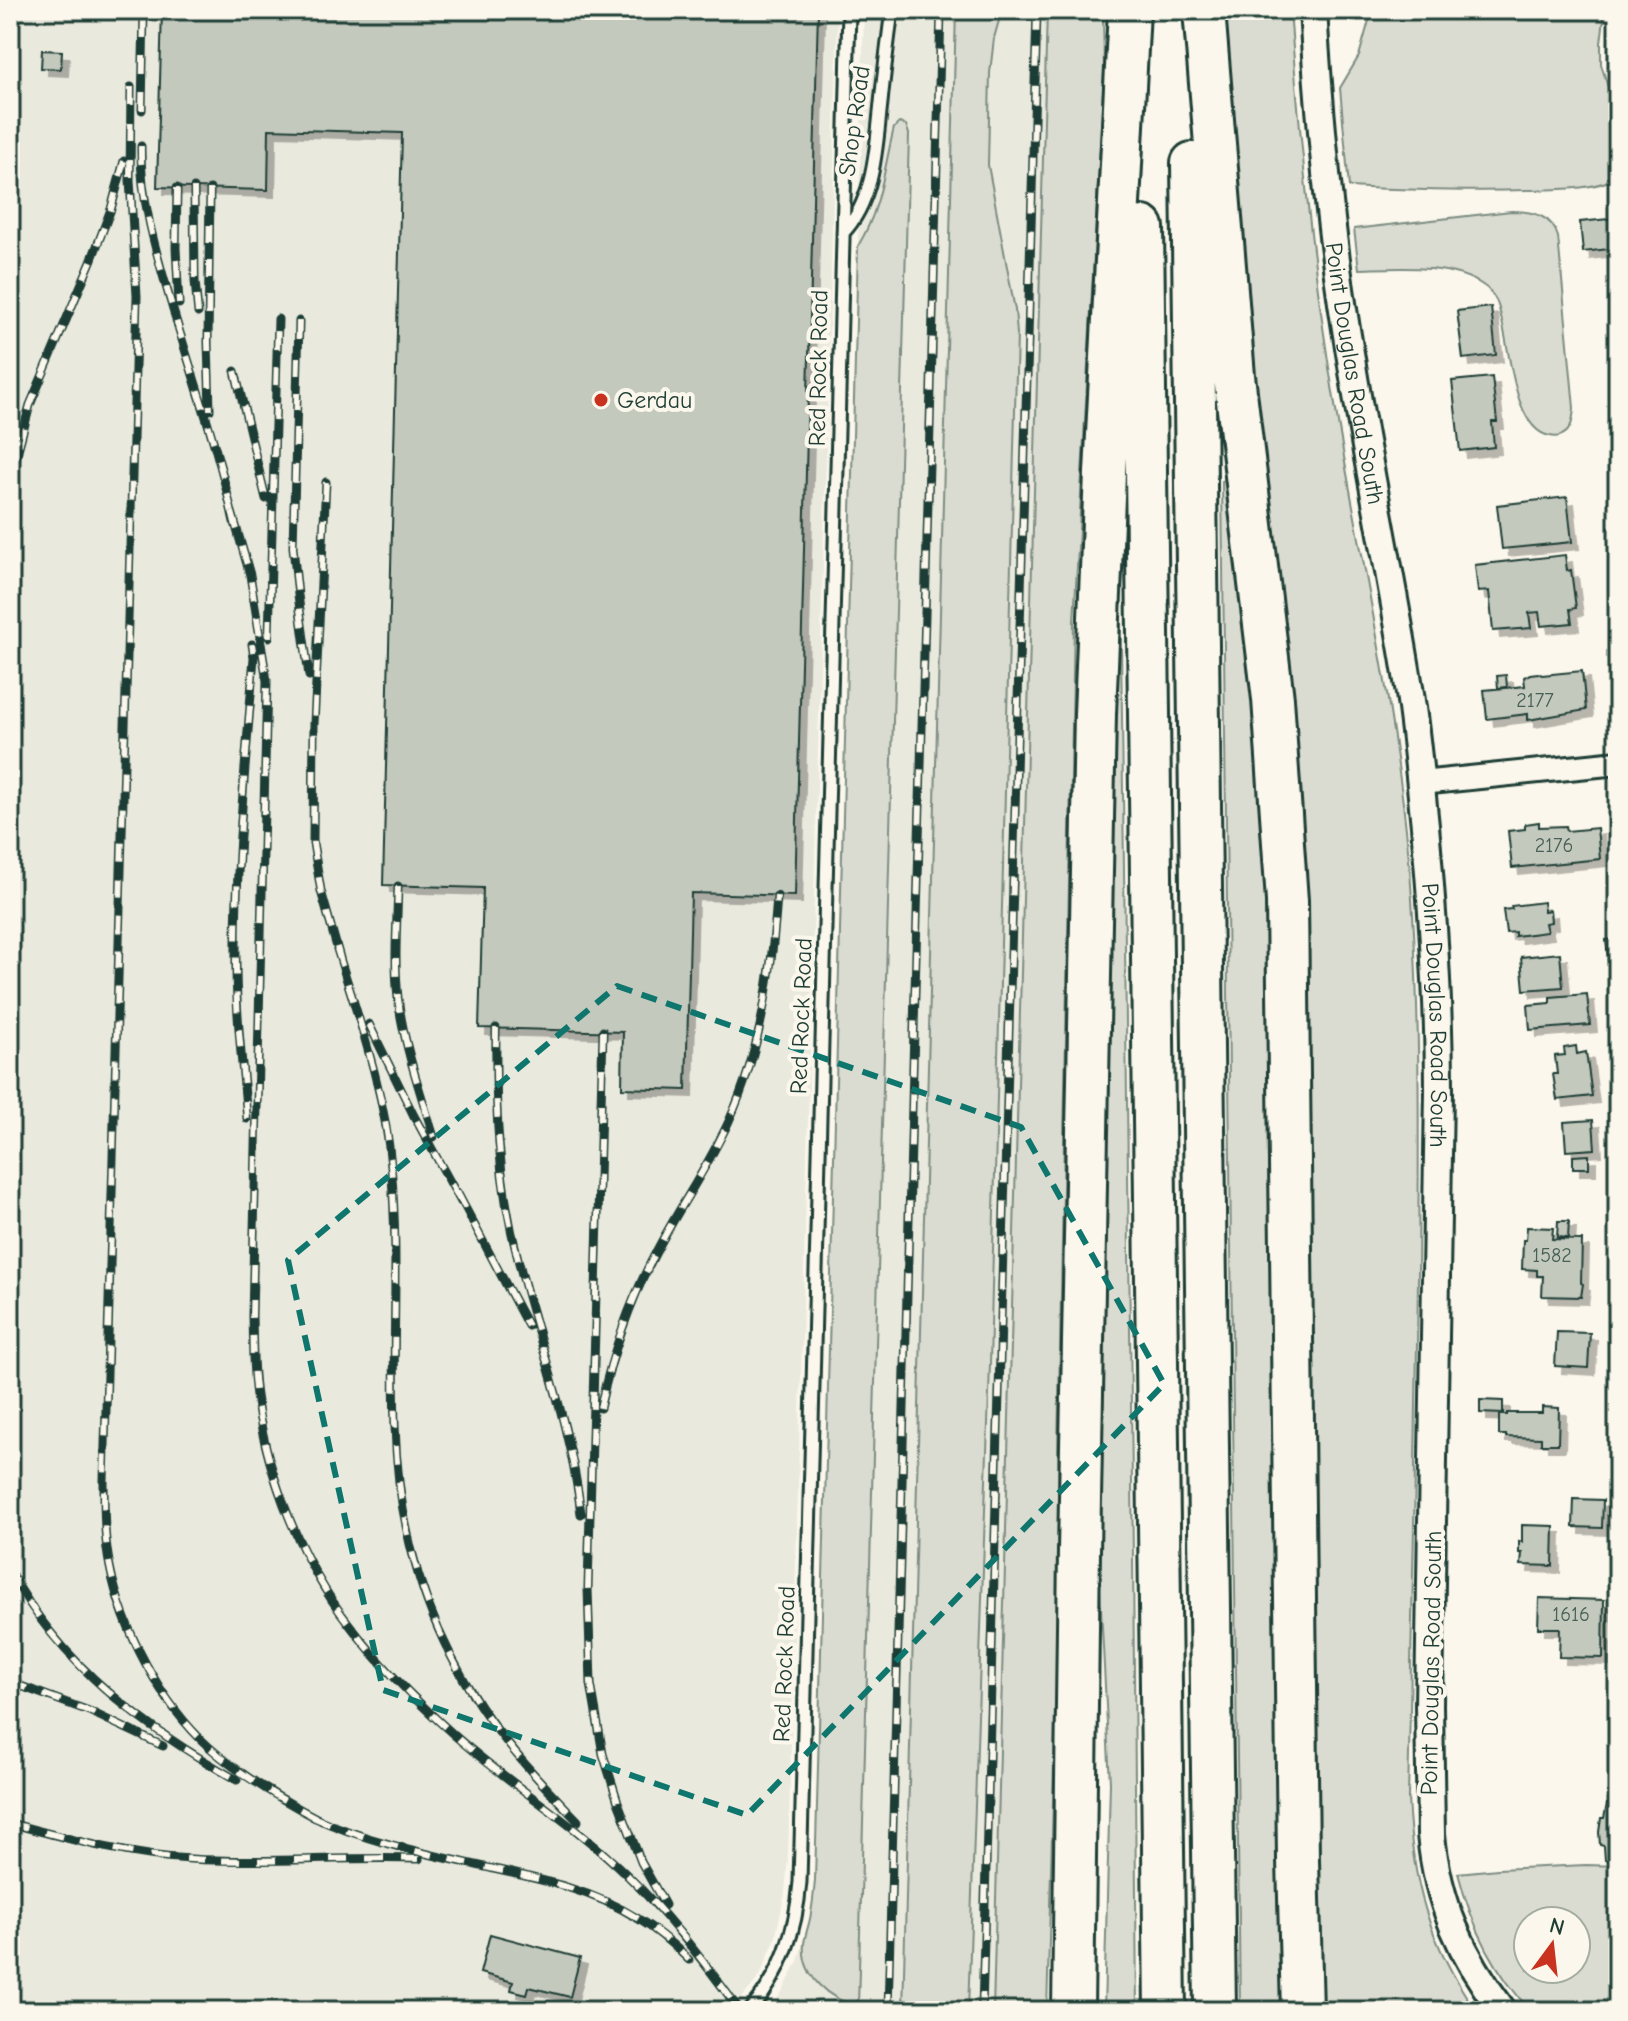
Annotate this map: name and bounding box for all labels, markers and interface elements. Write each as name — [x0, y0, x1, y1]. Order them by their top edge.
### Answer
street label: Shop Road — [832, 64, 876, 178]
street label: Point Douglas Road South — [1320, 241, 1390, 507]
street label: Red Rock Road — [803, 290, 833, 446]
place label: Gerdau — [617, 386, 692, 414]
marker: Gerdau — [592, 391, 610, 409]
house number: 2177 — [1516, 689, 1554, 712]
house number: 2176 — [1535, 834, 1573, 857]
street label: Point Douglas Road South — [1416, 882, 1453, 1148]
street label: Red Rock Road — [784, 937, 818, 1095]
house number: 1582 — [1532, 1244, 1572, 1267]
street label: Point Douglas Road South — [1415, 1530, 1447, 1796]
street label: Red Rock Road — [767, 1585, 801, 1743]
house number: 1616 — [1552, 1603, 1590, 1626]
north arrow — [1512, 1905, 1592, 1985]
text: N — [1547, 1912, 1567, 1941]

